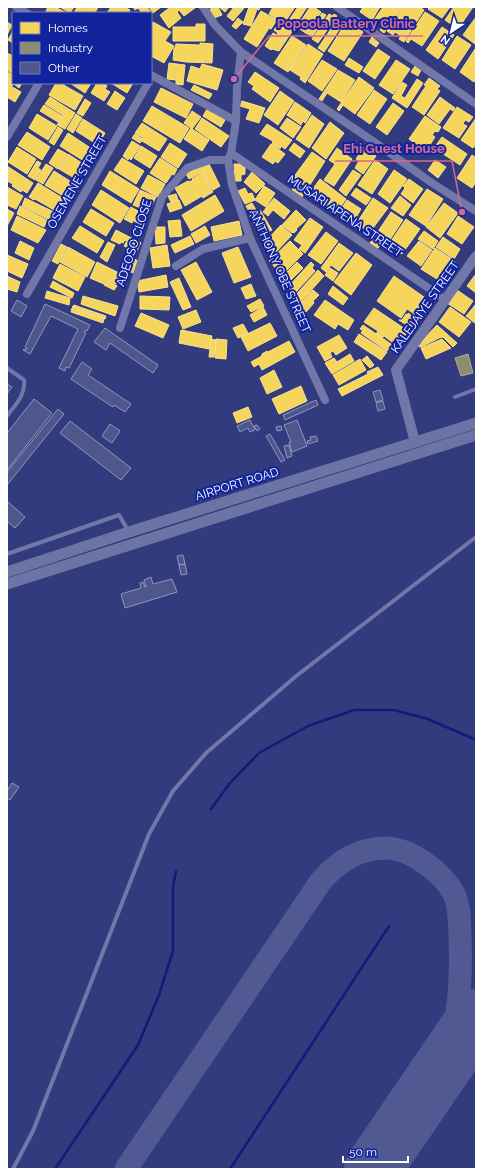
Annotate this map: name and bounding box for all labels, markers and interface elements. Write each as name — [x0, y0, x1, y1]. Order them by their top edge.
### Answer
callout: Popoola Battery Clinic — [269, 11, 423, 36]
legend — [12, 12, 152, 84]
north arrow — [431, 12, 471, 52]
text: Popoola Battery Clinic — [277, 16, 416, 31]
text: Homes — [48, 21, 88, 35]
text: N — [438, 32, 453, 48]
text: Industry — [48, 41, 94, 55]
text: Other — [48, 61, 80, 75]
street label: OSEMENE STREET — [45, 132, 110, 231]
callout: Ehi Guest House — [335, 136, 452, 161]
text: Ehi Guest House — [343, 141, 445, 156]
street label: MUSARI APENA STREET — [285, 172, 406, 260]
street label: ADEOSO CLOSE — [113, 198, 155, 288]
street label: ANTHONY OBE STREET — [246, 207, 314, 336]
street label: KALEJAIYE STREET — [388, 258, 462, 356]
street label: AIRPORT ROAD — [194, 465, 281, 503]
scale bar — [343, 1138, 408, 1164]
text: 50 m — [349, 1145, 377, 1159]

